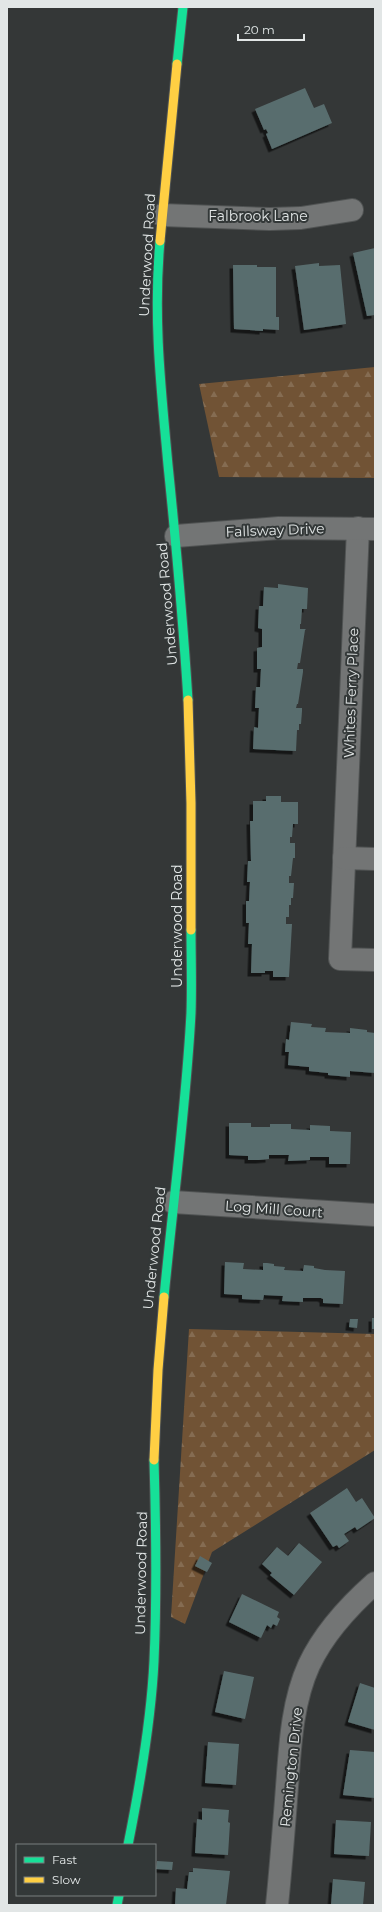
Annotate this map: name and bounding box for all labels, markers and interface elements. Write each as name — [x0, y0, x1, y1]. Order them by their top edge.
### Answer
scale bar — [238, 16, 304, 42]
text: 20 m — [244, 22, 275, 37]
street label: Underwood Road — [135, 193, 159, 317]
street label: Falbrook Lane — [208, 207, 308, 225]
street label: Fallsway Drive — [225, 519, 325, 541]
street label: Underwood Road — [153, 542, 181, 666]
street label: Whites Ferry Place — [340, 627, 362, 759]
street label: Underwood Road — [168, 864, 186, 988]
street label: Underwood Road — [139, 1186, 169, 1310]
street label: Log Mill Court — [225, 1197, 324, 1221]
street label: Underwood Road — [131, 1511, 151, 1635]
street label: Remington Drive — [276, 1706, 306, 1828]
legend — [16, 1844, 156, 1896]
text: Fast — [52, 1852, 77, 1867]
text: Slow — [52, 1872, 81, 1887]

